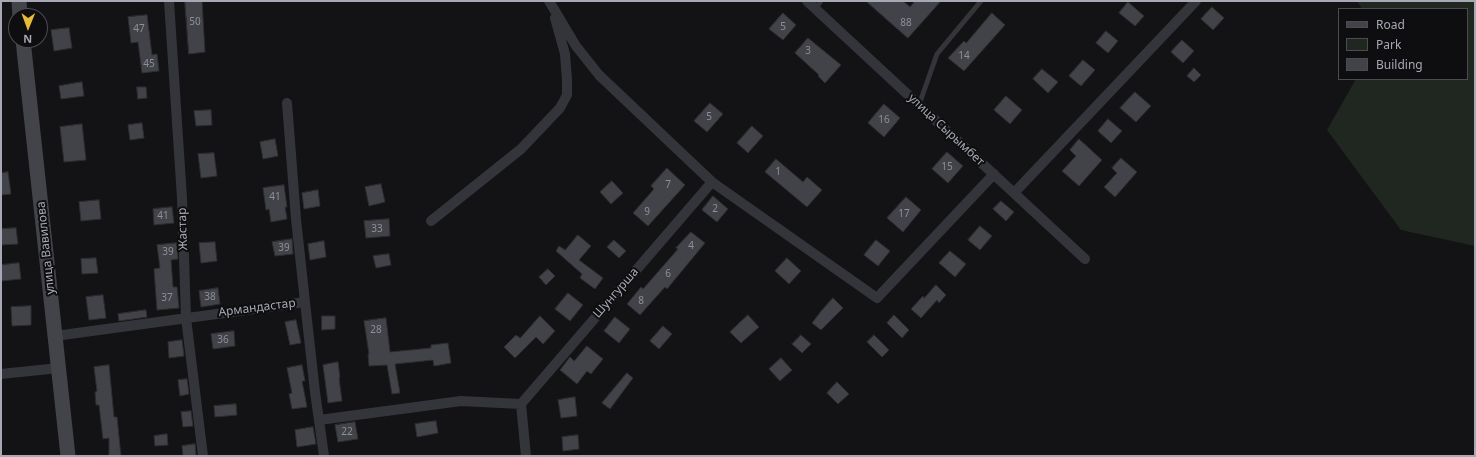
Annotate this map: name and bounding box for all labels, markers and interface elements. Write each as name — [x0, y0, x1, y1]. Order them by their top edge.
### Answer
north arrow — [8, 8, 48, 48]
legend — [1338, 8, 1468, 80]
house number: 50 — [189, 16, 201, 28]
text: Road — [1376, 16, 1405, 33]
house number: 88 — [900, 17, 912, 29]
house number: 5 — [780, 21, 786, 33]
house number: 47 — [133, 23, 145, 35]
text: N — [23, 32, 32, 47]
text: Park — [1376, 36, 1401, 53]
house number: 3 — [805, 45, 811, 57]
house number: 14 — [958, 50, 970, 62]
text: Building — [1376, 56, 1423, 73]
house number: 45 — [143, 58, 155, 70]
street label: улица Сырымбет — [905, 91, 987, 169]
house number: 5 — [706, 111, 712, 123]
house number: 16 — [878, 114, 890, 126]
house number: 15 — [941, 161, 953, 173]
house number: 1 — [775, 166, 781, 178]
house number: 7 — [665, 179, 671, 191]
house number: 41 — [269, 191, 281, 203]
street label: улица Вавилова — [34, 201, 58, 295]
house number: 2 — [712, 203, 718, 215]
house number: 9 — [644, 206, 650, 218]
street label: Жастар — [175, 207, 191, 251]
house number: 17 — [898, 208, 910, 220]
house number: 41 — [157, 210, 169, 222]
house number: 33 — [371, 223, 383, 235]
house number: 4 — [688, 240, 694, 252]
house number: 39 — [278, 242, 290, 254]
house number: 39 — [162, 246, 174, 258]
street label: Шунгурша — [590, 265, 642, 321]
house number: 6 — [665, 268, 671, 280]
house number: 38 — [204, 291, 216, 303]
house number: 37 — [161, 292, 173, 304]
house number: 8 — [638, 295, 644, 307]
street label: Армандастар — [218, 296, 296, 320]
house number: 28 — [370, 324, 382, 336]
house number: 36 — [217, 334, 229, 346]
house number: 22 — [341, 426, 353, 438]

